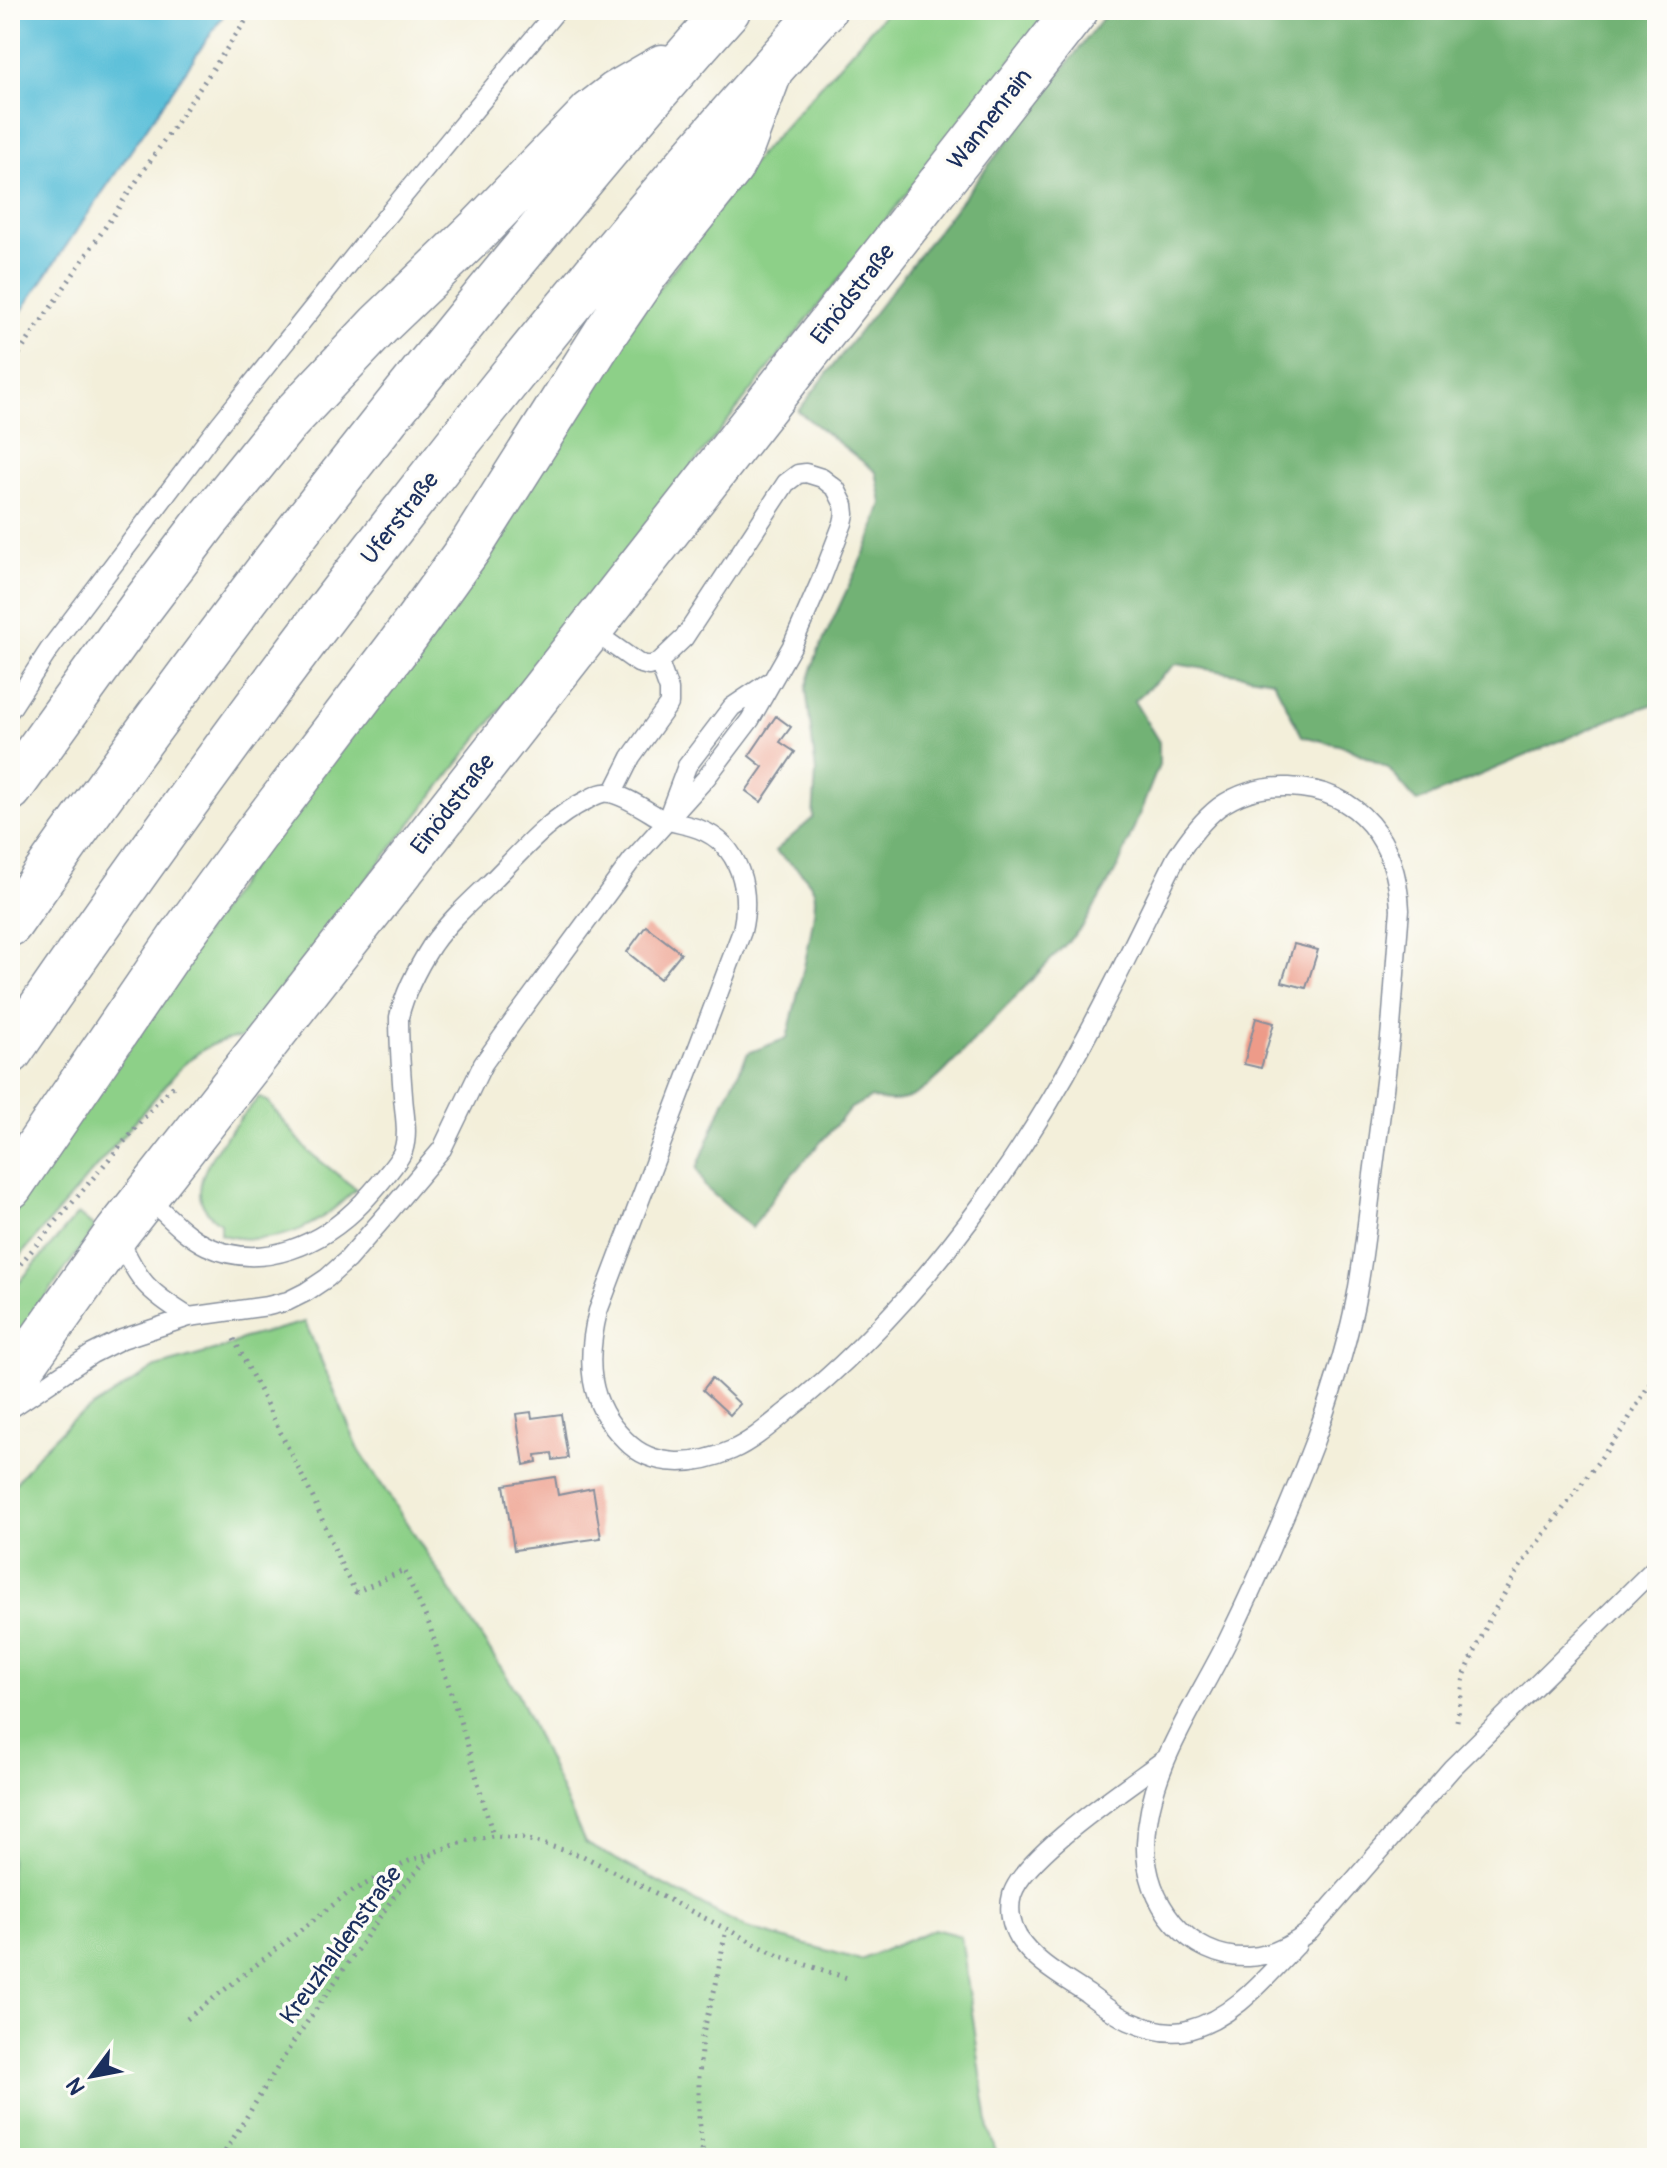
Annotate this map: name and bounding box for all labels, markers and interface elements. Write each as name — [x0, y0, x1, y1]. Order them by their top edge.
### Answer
street label: Wannenrain — [942, 63, 1038, 175]
street label: Einödstraße — [805, 238, 901, 350]
street label: Uferstraße — [355, 466, 445, 570]
street label: Einödstraße — [405, 748, 501, 860]
street label: Kreuzhaldenstraße — [274, 1860, 408, 2030]
north arrow — [52, 2036, 132, 2116]
text: N — [60, 2072, 92, 2100]

